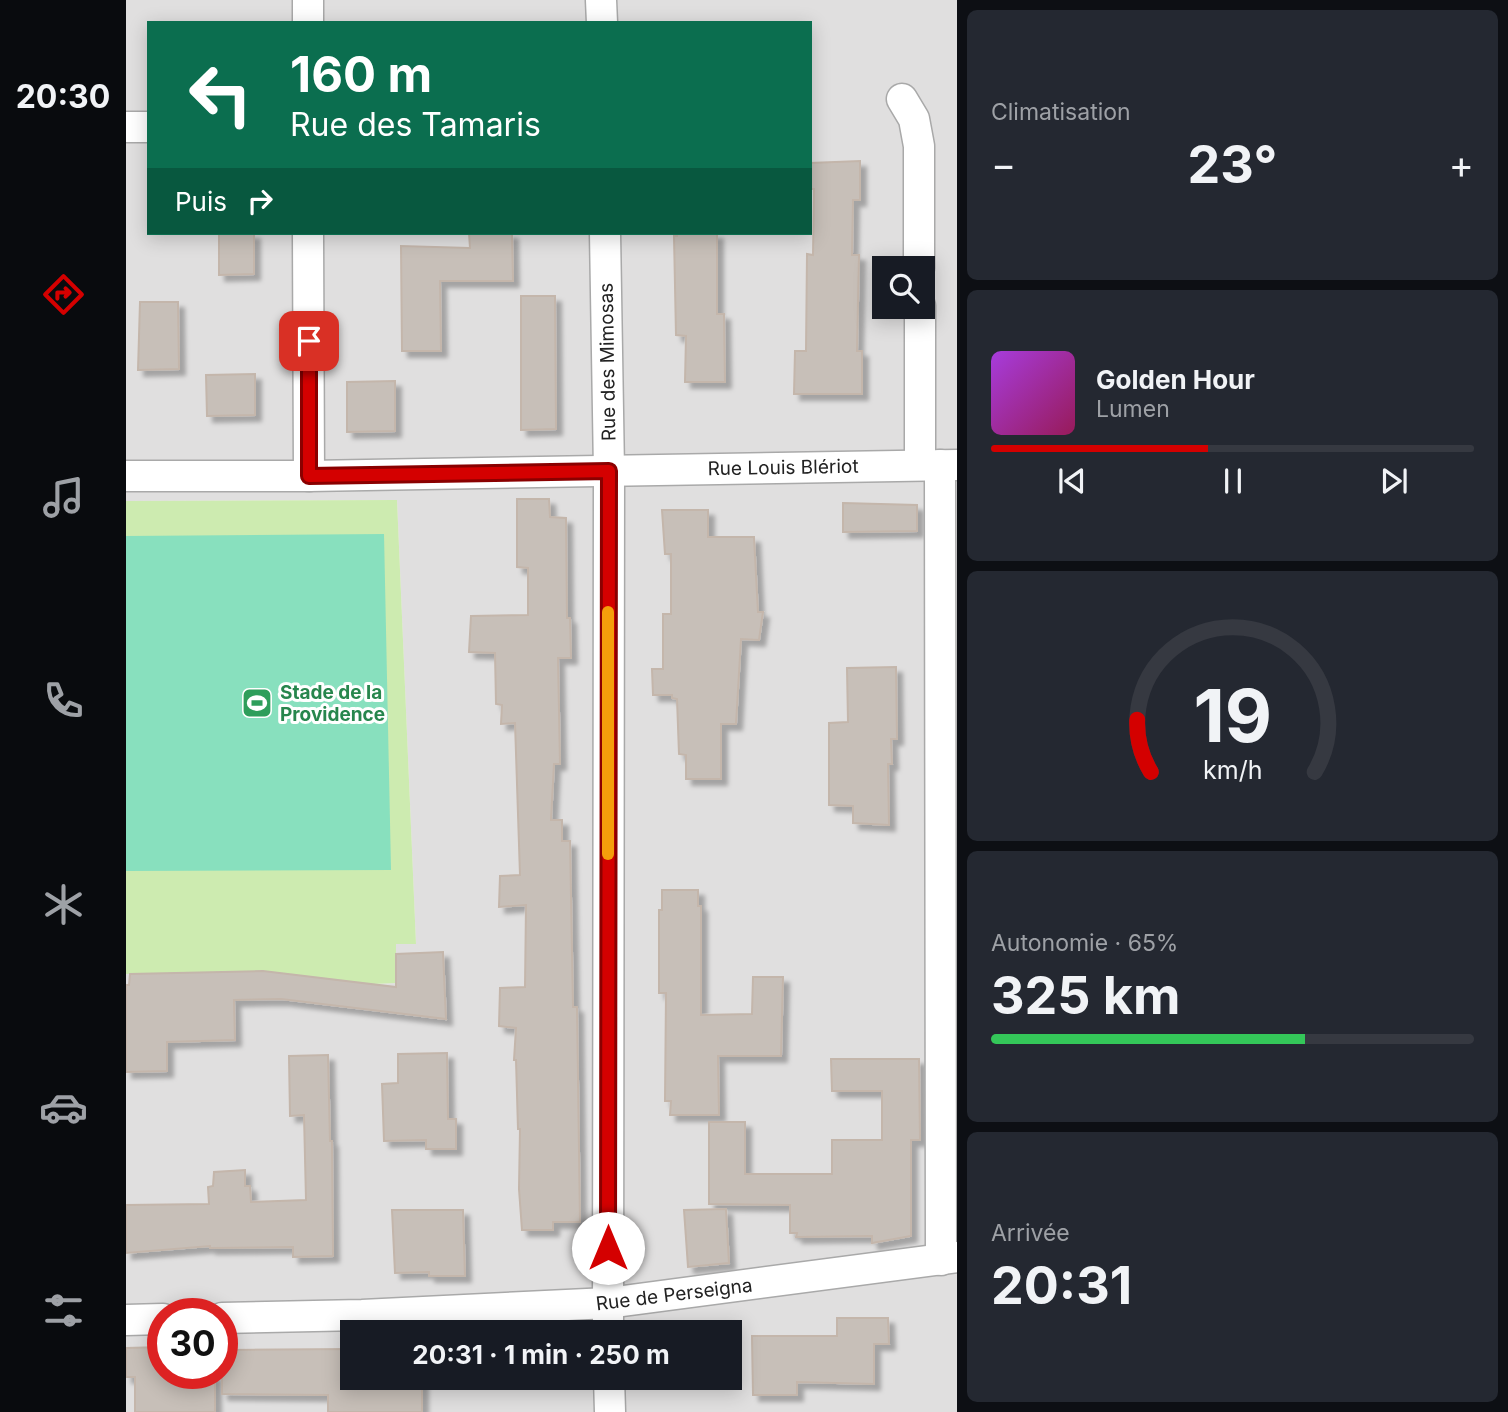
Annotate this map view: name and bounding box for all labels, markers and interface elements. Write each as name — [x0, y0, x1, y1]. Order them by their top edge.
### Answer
text: 160 m — [290, 45, 432, 104]
icon: left — [175, 49, 266, 140]
text: 20:30 — [16, 77, 110, 116]
text: Climatisation — [991, 98, 1131, 126]
text: Rue des Tamaris — [290, 105, 541, 144]
text: 23° — [1188, 133, 1277, 196]
text: − — [991, 141, 1016, 187]
text: + — [1449, 141, 1474, 187]
icon: right — [241, 182, 279, 220]
text: Puis — [175, 186, 227, 217]
map controls — [872, 256, 935, 319]
button: search — [872, 256, 935, 319]
icon: directions — [39, 270, 88, 319]
street label: Rue des Mimosas — [595, 283, 620, 441]
pin — [279, 311, 339, 371]
icon: arrive — [290, 322, 328, 360]
text: Golden Hour — [1096, 364, 1255, 395]
text: Lumen — [1096, 395, 1170, 423]
street label: Rue Louis Blériot — [707, 455, 859, 480]
icon: previous — [1053, 462, 1091, 500]
icon: pause — [1214, 462, 1252, 500]
icon: next — [1375, 462, 1413, 500]
icon: music — [39, 473, 88, 522]
text: 19 — [1193, 671, 1272, 760]
icon: phone — [39, 676, 88, 725]
place label: Stade de la Providence — [280, 681, 385, 726]
sports icon: Stade de la Providence — [240, 686, 274, 720]
text: km/h — [1203, 755, 1262, 785]
icon: climate — [39, 880, 88, 929]
text: Autonomie · 65% — [991, 929, 1178, 957]
text: 325 km — [991, 964, 1181, 1027]
icon: car — [39, 1083, 88, 1132]
position arrow — [571, 1211, 645, 1285]
text: Arrivée — [991, 1219, 1070, 1247]
text: 20:31 — [991, 1254, 1132, 1317]
street label: Rue de Perseigna — [595, 1273, 754, 1316]
icon: filters — [39, 1286, 88, 1335]
speed limit sign: 30 — [147, 1298, 238, 1389]
text: 20:31 · 1 min · 250 m — [412, 1339, 670, 1370]

